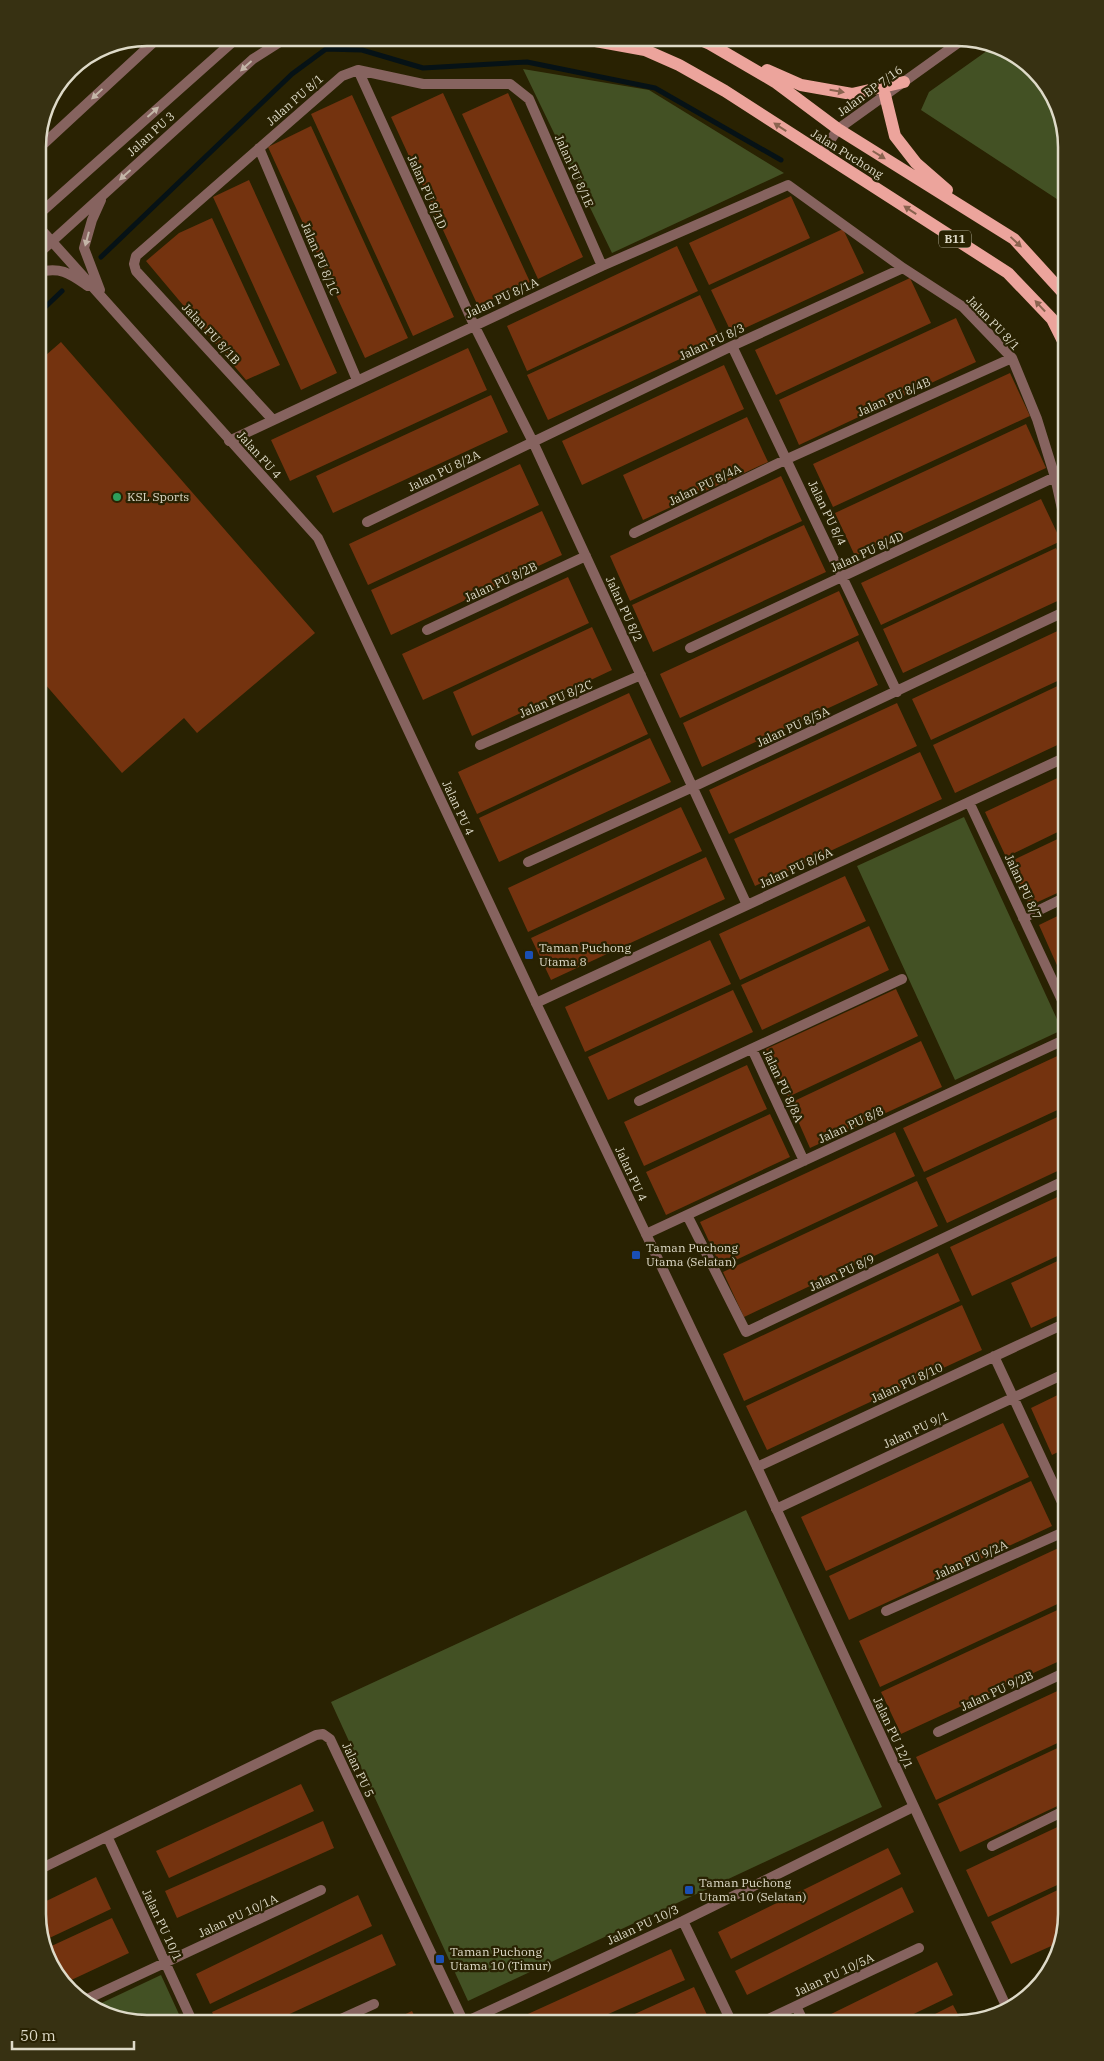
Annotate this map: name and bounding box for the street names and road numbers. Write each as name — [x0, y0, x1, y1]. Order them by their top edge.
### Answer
street label: Jalan BP 7/16 — [834, 62, 905, 119]
street label: Jalan PU 8/1 — [263, 71, 326, 128]
street label: Jalan PU 3 — [124, 108, 178, 159]
street label: Jalan Puchong — [808, 125, 886, 182]
street label: Jalan PU 8/1E — [552, 132, 597, 210]
street label: Jalan PU 8/1D — [405, 153, 450, 231]
street label: Jalan PU 8/1C — [298, 220, 343, 298]
road number: B11 — [939, 230, 971, 248]
street label: Jalan PU 8/1A — [463, 274, 541, 321]
street label: Jalan PU 8/1 — [963, 292, 1023, 353]
street label: Jalan PU 8/1B — [179, 300, 244, 367]
street label: Jalan PU 8/3 — [677, 320, 747, 363]
street label: Jalan PU 8/4B — [855, 374, 933, 419]
street label: Jalan PU 4 — [234, 428, 285, 482]
street label: Jalan PU 8/2A — [405, 446, 483, 495]
street label: Jalan PU 8/4A — [666, 460, 744, 509]
street label: Jalan PU 8/4 — [805, 478, 850, 548]
street label: Jalan PU 8/4D — [828, 528, 906, 575]
street label: Jalan PU 8/2B — [462, 558, 540, 605]
street label: Jalan PU 8/2 — [603, 574, 646, 644]
street label: Jalan PU 8/2C — [517, 676, 595, 721]
street label: Jalan PU 8/5A — [754, 703, 832, 750]
street label: Jalan PU 4 — [439, 778, 478, 838]
street label: Jalan PU 8/6A — [757, 844, 835, 891]
street label: Jalan PU 8/7 — [1002, 852, 1045, 922]
street label: Jalan PU 8/8A — [760, 1047, 807, 1125]
street label: Jalan PU 8/8 — [816, 1103, 886, 1146]
street label: Jalan PU 4 — [612, 1144, 651, 1204]
street label: Jalan PU 8/9 — [807, 1251, 877, 1294]
street label: Jalan PU 8/10 — [868, 1359, 945, 1406]
street label: Jalan PU 9/1 — [881, 1408, 951, 1451]
street label: Jalan PU 9/2A — [932, 1536, 1010, 1582]
street label: Jalan PU 9/2B — [958, 1667, 1036, 1714]
street label: Jalan PU 12/1 — [870, 1694, 917, 1771]
street label: Jalan PU 5 — [339, 1740, 378, 1800]
street label: Jalan PU 10/1 — [139, 1886, 186, 1963]
street label: Jalan PU 10/1A — [196, 1890, 281, 1941]
street label: Jalan PU 10/3 — [604, 1901, 681, 1948]
street label: Jalan PU 10/5A — [792, 1949, 877, 2000]

